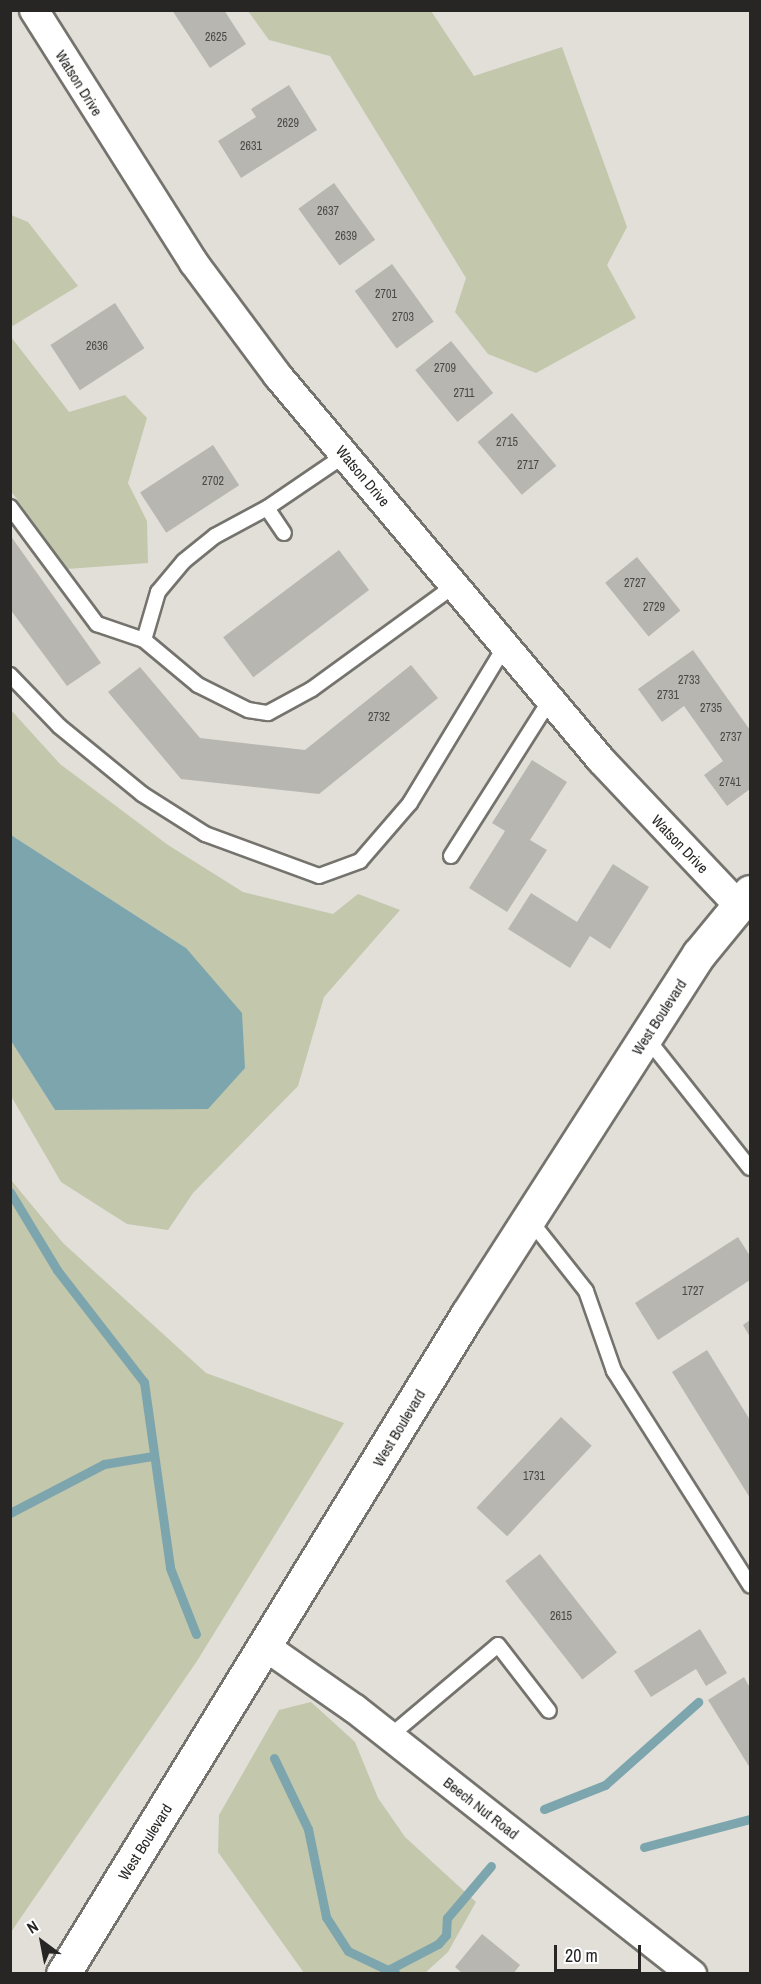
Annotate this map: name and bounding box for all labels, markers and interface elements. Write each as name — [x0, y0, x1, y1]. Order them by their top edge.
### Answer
house number: 2625 — [205, 31, 227, 45]
street label: Watson Drive — [52, 47, 106, 119]
house number: 2629 — [277, 117, 299, 131]
house number: 2631 — [240, 140, 262, 154]
house number: 2637 — [317, 205, 339, 219]
house number: 2639 — [335, 230, 357, 244]
house number: 2701 — [375, 288, 397, 302]
house number: 2703 — [392, 311, 414, 325]
house number: 2636 — [86, 340, 108, 354]
house number: 2709 — [434, 362, 456, 376]
house number: 2711 — [453, 387, 475, 401]
house number: 2715 — [496, 436, 518, 450]
street label: Watson Drive — [332, 442, 394, 510]
house number: 2717 — [517, 459, 539, 473]
house number: 2702 — [202, 475, 224, 489]
house number: 2727 — [624, 577, 646, 591]
house number: 2729 — [643, 601, 665, 615]
house number: 2733 — [678, 674, 700, 688]
house number: 2731 — [657, 689, 679, 703]
house number: 2735 — [700, 702, 722, 716]
house number: 2732 — [368, 711, 390, 725]
house number: 2737 — [720, 731, 742, 745]
house number: 2741 — [719, 776, 741, 790]
street label: Watson Drive — [648, 811, 712, 877]
street label: West Boulevard — [628, 976, 690, 1058]
house number: 1727 — [682, 1285, 704, 1299]
street label: West Boulevard — [369, 1386, 429, 1470]
house number: 1731 — [523, 1470, 545, 1484]
house number: 2615 — [550, 1610, 572, 1624]
street label: Beech Nut Road — [440, 1773, 522, 1843]
street label: West Boulevard — [114, 1801, 176, 1883]
north arrow — [12, 1912, 72, 1972]
text: N — [23, 1915, 42, 1939]
scale bar — [557, 1933, 644, 1971]
text: 20 m — [565, 1943, 598, 1968]

